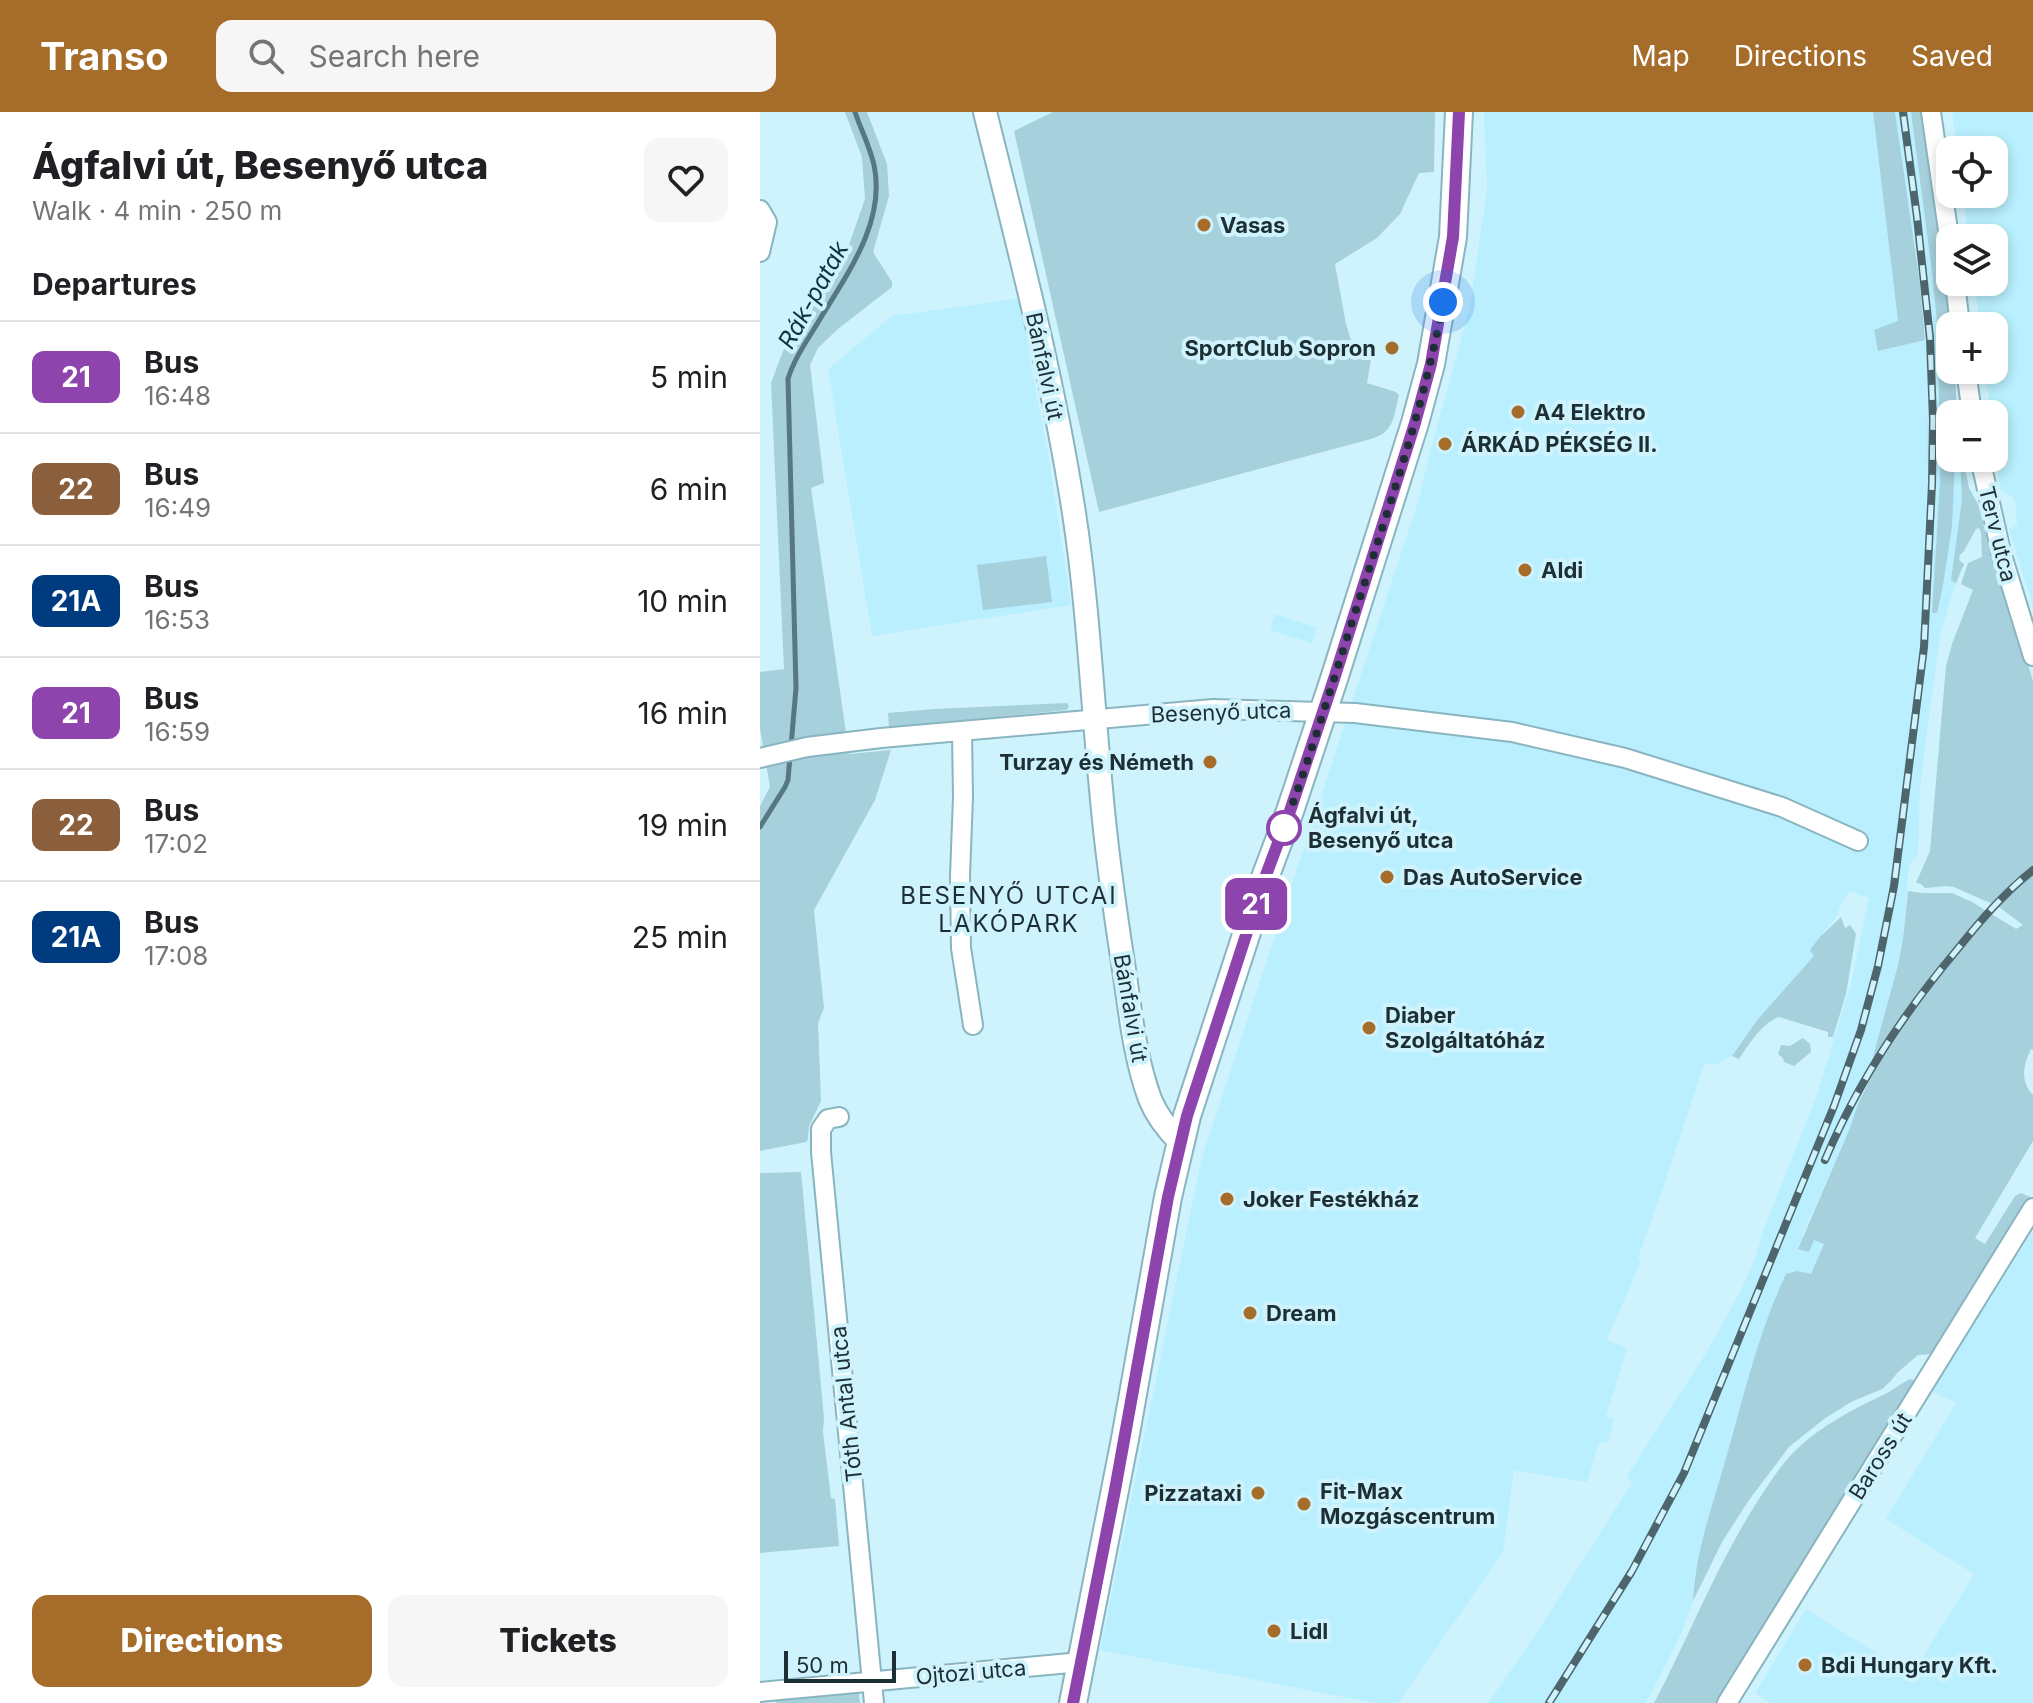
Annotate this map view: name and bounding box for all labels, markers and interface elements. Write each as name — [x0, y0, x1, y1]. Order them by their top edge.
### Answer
search box — [216, 20, 776, 92]
text: Transo — [40, 33, 168, 79]
icon: search — [244, 34, 288, 78]
text: Search here — [308, 38, 480, 74]
text: Map — [1631, 39, 1690, 73]
text: Directions — [1734, 39, 1867, 73]
text: Saved — [1911, 39, 1993, 73]
map controls — [1936, 136, 2008, 472]
button: locate — [1936, 136, 2008, 208]
button: heart — [644, 138, 728, 222]
text: Ágfalvi út, Besenyő utca — [32, 142, 488, 188]
text: Walk · 4 min · 250 m — [32, 195, 282, 226]
place label: Vasas — [1220, 212, 1285, 238]
marker: Vasas — [1195, 216, 1213, 234]
button: layers — [1936, 224, 2008, 296]
water label: Rák-patak — [772, 236, 855, 354]
text: Departures — [32, 266, 197, 302]
your location — [1423, 282, 1463, 322]
street label: Bánfalvi út — [1021, 310, 1069, 422]
button: + — [1936, 312, 2008, 384]
place label: SportClub Sopron — [1184, 335, 1376, 361]
marker: SportClub Sopron — [1383, 339, 1401, 357]
text: Bus — [144, 344, 199, 380]
text: 5 min — [650, 359, 728, 395]
text: 21 — [61, 360, 91, 394]
text: 16:48 — [144, 380, 211, 411]
place label: A4 Elektro — [1534, 399, 1646, 425]
button: − — [1936, 400, 2008, 472]
marker: A4 Elektro — [1509, 403, 1527, 421]
place label: ÁRKÁD PÉKSÉG II. — [1461, 431, 1658, 457]
marker: ÁRKÁD PÉKSÉG II. — [1436, 435, 1454, 453]
text: Bus — [144, 456, 199, 492]
text: 6 min — [650, 471, 728, 507]
text: 22 — [58, 472, 94, 506]
street label: Terv utca — [1974, 483, 2022, 585]
text: 16:49 — [144, 492, 211, 523]
place label: Aldi — [1541, 557, 1583, 583]
marker: Aldi — [1516, 561, 1534, 579]
text: Bus — [144, 568, 199, 604]
text: 10 min — [637, 583, 728, 619]
text: 21A — [51, 584, 101, 618]
text: 16:53 — [144, 604, 210, 635]
text: Bus — [144, 680, 199, 716]
text: 16 min — [637, 695, 728, 731]
text: 21 — [61, 696, 91, 730]
street label: Besenyő utca — [1150, 697, 1292, 727]
text: 16:59 — [144, 716, 210, 747]
place label: Turzay és Németh — [999, 749, 1194, 775]
marker: Turzay és Németh — [1201, 753, 1219, 771]
text: Bus — [144, 792, 199, 828]
place label: Ágfalvi út, Besenyő utca — [1308, 802, 1453, 853]
text: 19 min — [637, 807, 728, 843]
text: 22 — [58, 808, 94, 842]
marker: Ágfalvi út, Besenyő utca — [1267, 811, 1301, 845]
text: 17:02 — [144, 828, 208, 859]
place label: Das AutoService — [1403, 864, 1583, 890]
marker: Das AutoService — [1378, 868, 1396, 886]
line badge: 21 — [1220, 878, 1292, 930]
district label: BESENYŐ UTCAI LAKÓPARK — [900, 881, 1118, 938]
text: 21 — [1241, 887, 1271, 921]
text: Bus — [144, 904, 199, 940]
text: 25 min — [632, 919, 728, 955]
text: 21A — [51, 920, 101, 954]
text: 17:08 — [144, 940, 208, 971]
street label: Bánfalvi út — [1109, 952, 1153, 1064]
place label: Diaber Szolgáltatóház — [1385, 1002, 1545, 1053]
marker: Diaber Szolgáltatóház — [1360, 1019, 1378, 1037]
place label: Joker Festékház — [1243, 1186, 1419, 1212]
marker: Joker Festékház — [1218, 1190, 1236, 1208]
place label: Dream — [1266, 1300, 1336, 1326]
marker: Dream — [1241, 1304, 1259, 1322]
street label: Tóth Antal utca — [825, 1325, 867, 1483]
street label: Baross út — [1843, 1408, 1917, 1504]
place label: Fit-Max Mozgáscentrum — [1320, 1478, 1495, 1529]
place label: Pizzataxi — [1144, 1480, 1242, 1506]
marker: Pizzataxi — [1249, 1484, 1267, 1502]
marker: Fit-Max Mozgáscentrum — [1295, 1495, 1313, 1513]
button: Directions — [32, 1595, 372, 1687]
button: Tickets — [388, 1595, 728, 1687]
place label: Lidl — [1290, 1618, 1328, 1644]
marker: Lidl — [1265, 1622, 1283, 1640]
scale bar — [784, 1647, 896, 1683]
text: 50 m — [796, 1652, 849, 1678]
place label: Bdi Hungary Kft. — [1821, 1652, 1998, 1678]
street label: Ojtozi utca — [915, 1654, 1027, 1690]
marker: Bdi Hungary Kft. — [1796, 1656, 1814, 1674]

